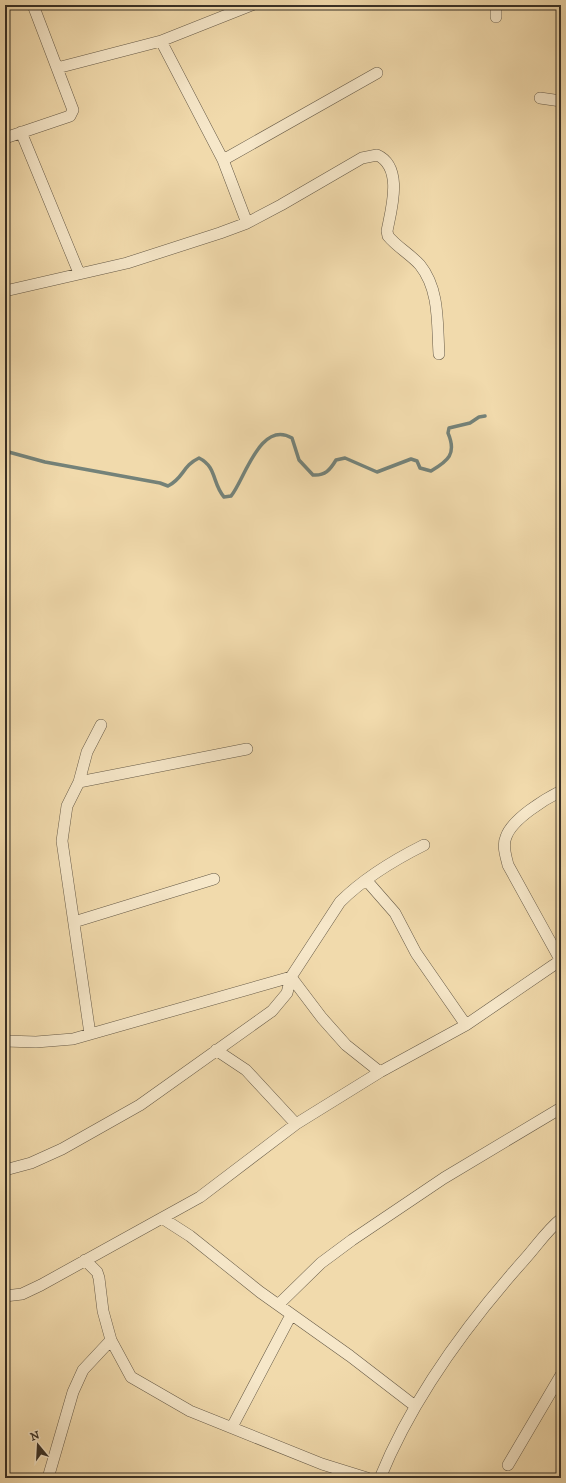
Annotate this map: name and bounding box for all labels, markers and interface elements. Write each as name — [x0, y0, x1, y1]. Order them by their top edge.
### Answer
north arrow — [18, 1425, 58, 1465]
text: N — [29, 1428, 42, 1444]

